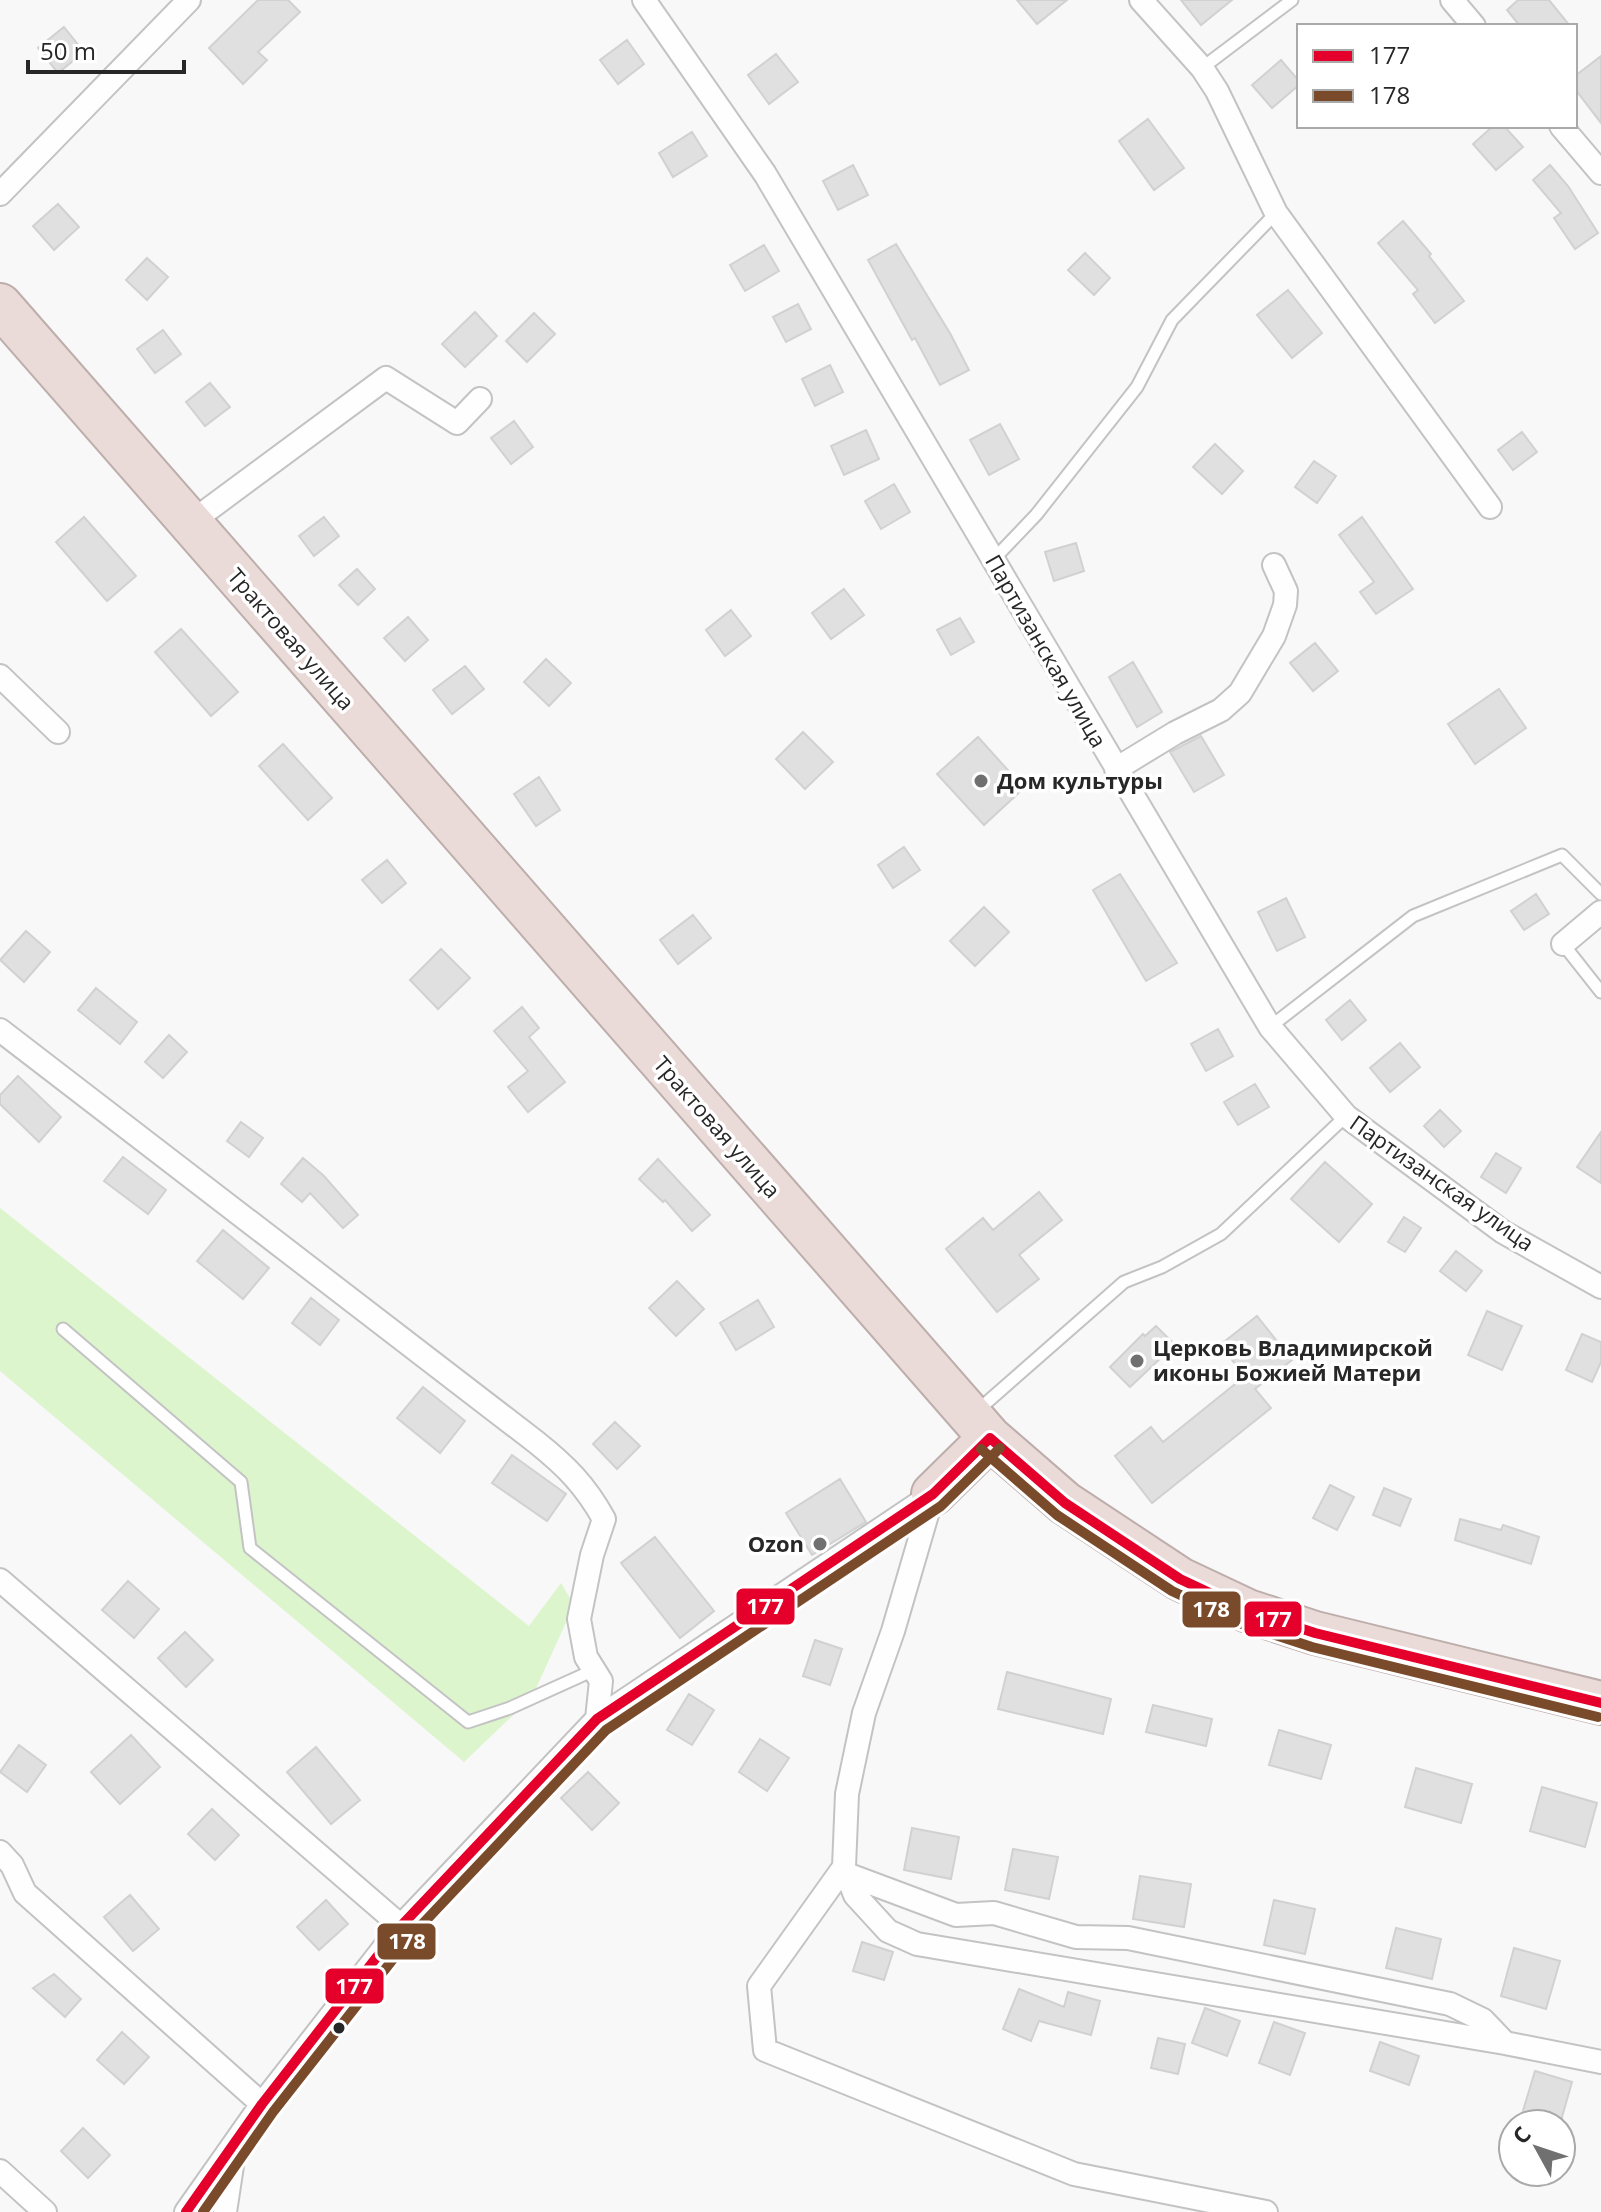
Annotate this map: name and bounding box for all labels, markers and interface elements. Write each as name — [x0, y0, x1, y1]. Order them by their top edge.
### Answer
scale bar — [28, 24, 184, 74]
legend — [1297, 24, 1577, 128]
text: 50 m — [40, 34, 96, 67]
text: 177 — [1369, 38, 1410, 71]
text: 178 — [1369, 78, 1410, 111]
street label: Партизанская улица — [979, 548, 1114, 753]
street label: Трактовая улица — [222, 561, 362, 716]
place label: Дом культуры — [997, 765, 1163, 795]
marker: Дом культуры — [972, 772, 990, 790]
street label: Трактовая улица — [648, 1049, 788, 1204]
street label: Партизанская улица — [1344, 1107, 1541, 1257]
place label: Церковь Владимирской иконы Божией Матери — [1153, 1332, 1433, 1387]
marker: Церковь Владимирской иконы Божией Матери — [1128, 1352, 1146, 1370]
place label: Ozon — [748, 1528, 804, 1558]
marker: Ozon — [811, 1535, 829, 1553]
line badge: 177 — [735, 1587, 796, 1626]
text: 177 — [746, 1590, 784, 1620]
line badge: 178 — [1181, 1590, 1242, 1629]
text: 178 — [1192, 1593, 1230, 1623]
line badge: 177 — [1243, 1600, 1303, 1638]
text: 177 — [1254, 1603, 1292, 1633]
line badge: 178 — [376, 1922, 437, 1961]
text: 178 — [388, 1925, 426, 1955]
line badge: 177 — [324, 1967, 385, 2005]
text: 177 — [335, 1970, 373, 2000]
unlabelled marker — [331, 2020, 347, 2036]
north arrow — [1497, 2108, 1577, 2188]
text: С — [1505, 2119, 1537, 2150]

